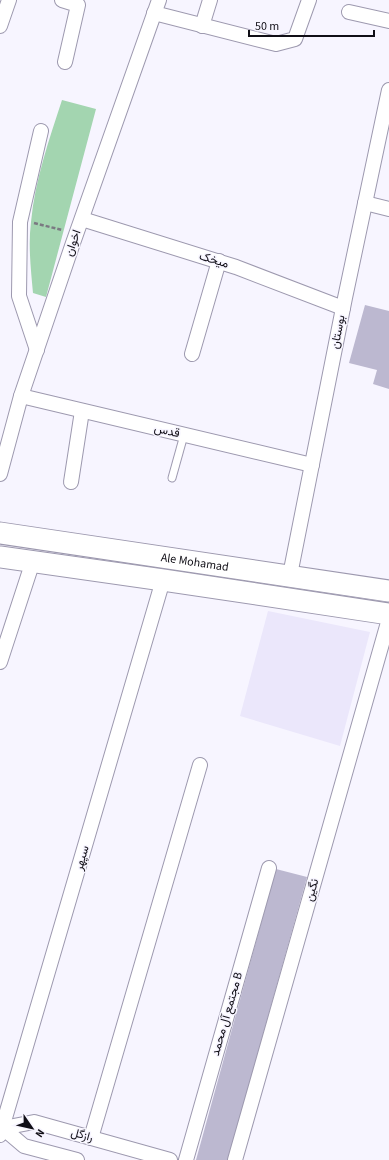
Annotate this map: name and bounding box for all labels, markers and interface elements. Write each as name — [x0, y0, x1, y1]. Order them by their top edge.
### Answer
scale bar — [249, 12, 374, 38]
text: 50 m — [255, 18, 279, 35]
street label: اخوان — [61, 227, 85, 259]
street label: میخک — [197, 247, 231, 273]
street label: بوستان — [326, 314, 350, 350]
street label: قدس — [152, 420, 182, 442]
street label: Ale Mohamad — [160, 549, 230, 576]
street label: سپهر — [70, 844, 94, 873]
street label: نگین — [301, 877, 323, 903]
street label: مجتمع آل محمد B — [207, 970, 247, 1058]
north arrow — [12, 1108, 52, 1148]
street label: رازگل — [69, 1124, 95, 1146]
text: N — [32, 1126, 48, 1141]

